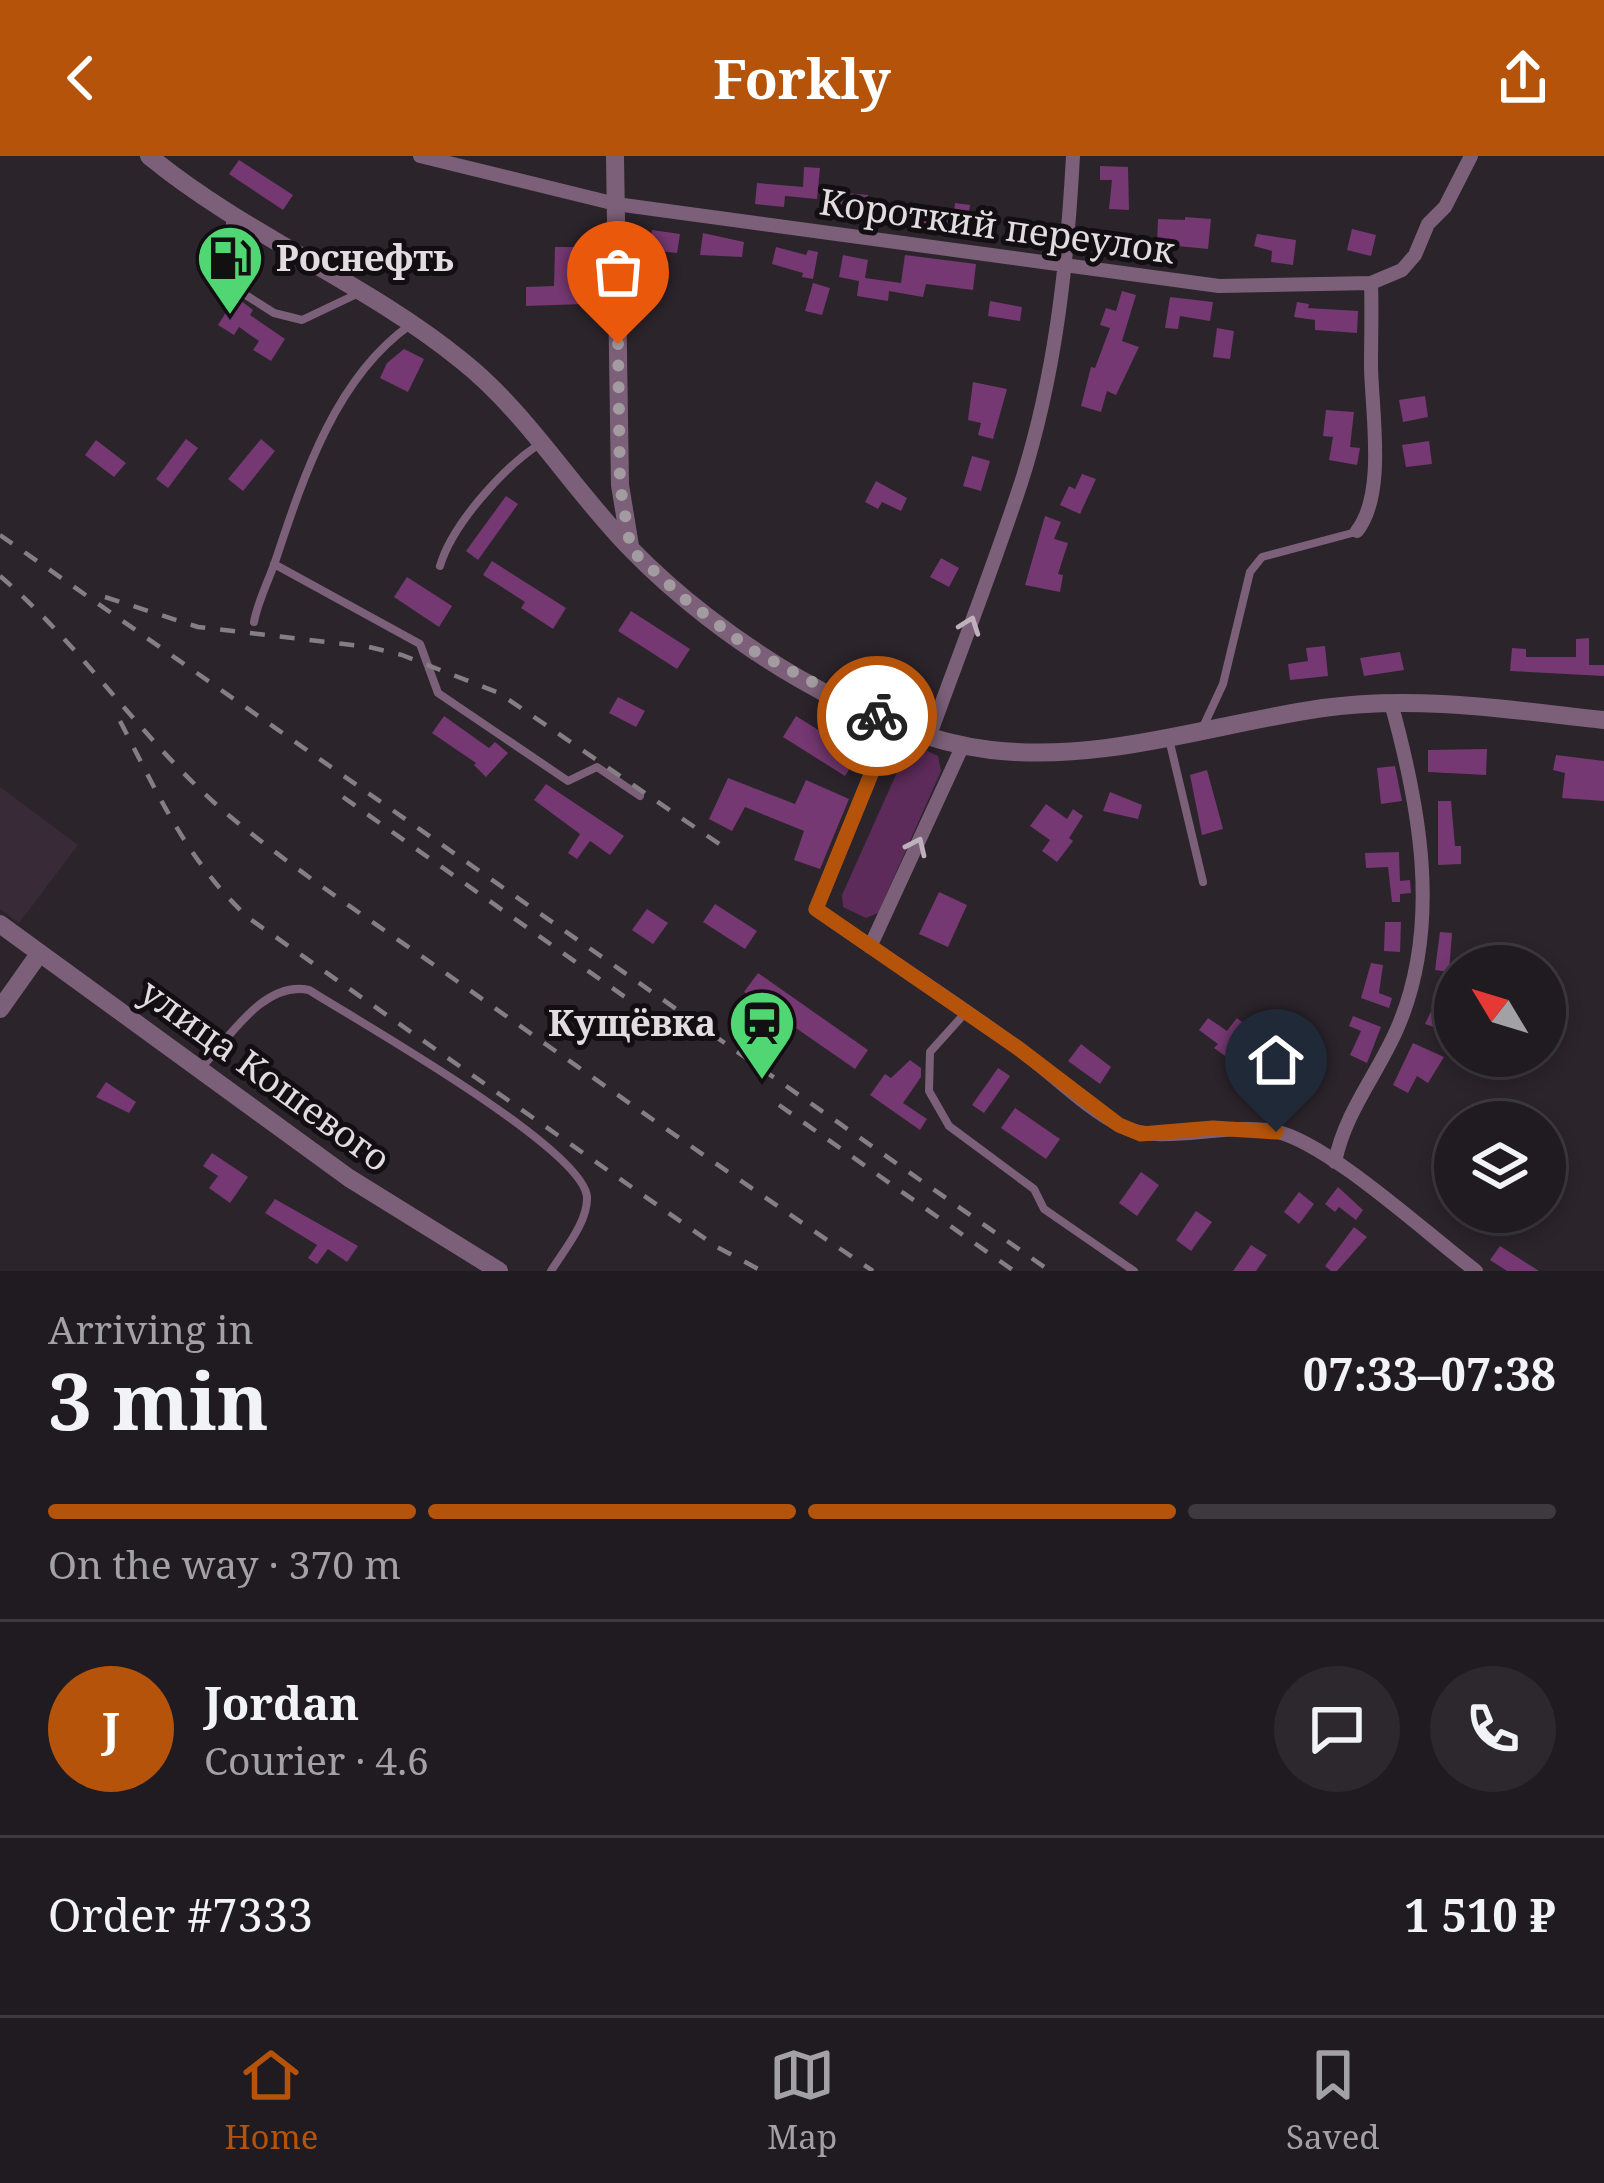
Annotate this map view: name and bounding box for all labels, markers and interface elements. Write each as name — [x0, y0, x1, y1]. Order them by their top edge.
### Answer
text: Forkly — [713, 41, 891, 115]
icon: back — [48, 45, 114, 111]
icon: share — [1490, 45, 1556, 111]
street label: Короткий переулок — [816, 176, 1178, 275]
pin — [567, 221, 669, 344]
fuel station icon: Роснефть — [195, 223, 265, 317]
place label: Роснефть — [276, 233, 454, 282]
icon: bag — [585, 239, 651, 305]
one-way arrow — [955, 616, 980, 637]
courier — [817, 656, 937, 776]
icon: bike — [844, 683, 910, 749]
one-way arrow — [902, 837, 926, 858]
north arrow — [1434, 945, 1566, 1077]
map controls — [1434, 945, 1566, 1233]
street label: улица Кошевого — [130, 967, 400, 1182]
station icon: Кущёвка — [727, 988, 797, 1082]
place label: Кущёвка — [548, 998, 716, 1047]
pin — [1225, 1009, 1327, 1132]
icon: home — [1243, 1027, 1309, 1093]
button: layers — [1434, 1101, 1566, 1233]
text: Arriving in — [48, 1302, 254, 1355]
text: 07:33–07:38 — [1303, 1343, 1556, 1404]
text: 3 min — [48, 1347, 269, 1453]
text: On the way · 370 m — [48, 1537, 401, 1590]
button: chat — [1274, 1666, 1400, 1792]
button: phone — [1430, 1666, 1556, 1792]
text: Jordan — [204, 1672, 359, 1733]
text: J — [102, 1698, 120, 1759]
text: Courier · 4.6 — [204, 1733, 429, 1786]
text: Order #7333 — [48, 1884, 313, 1945]
text: 1 510 ₽ — [1404, 1884, 1556, 1945]
tab: Home — [224, 2042, 318, 2159]
tab: Map — [767, 2042, 837, 2159]
tab: Saved — [1286, 2042, 1380, 2159]

